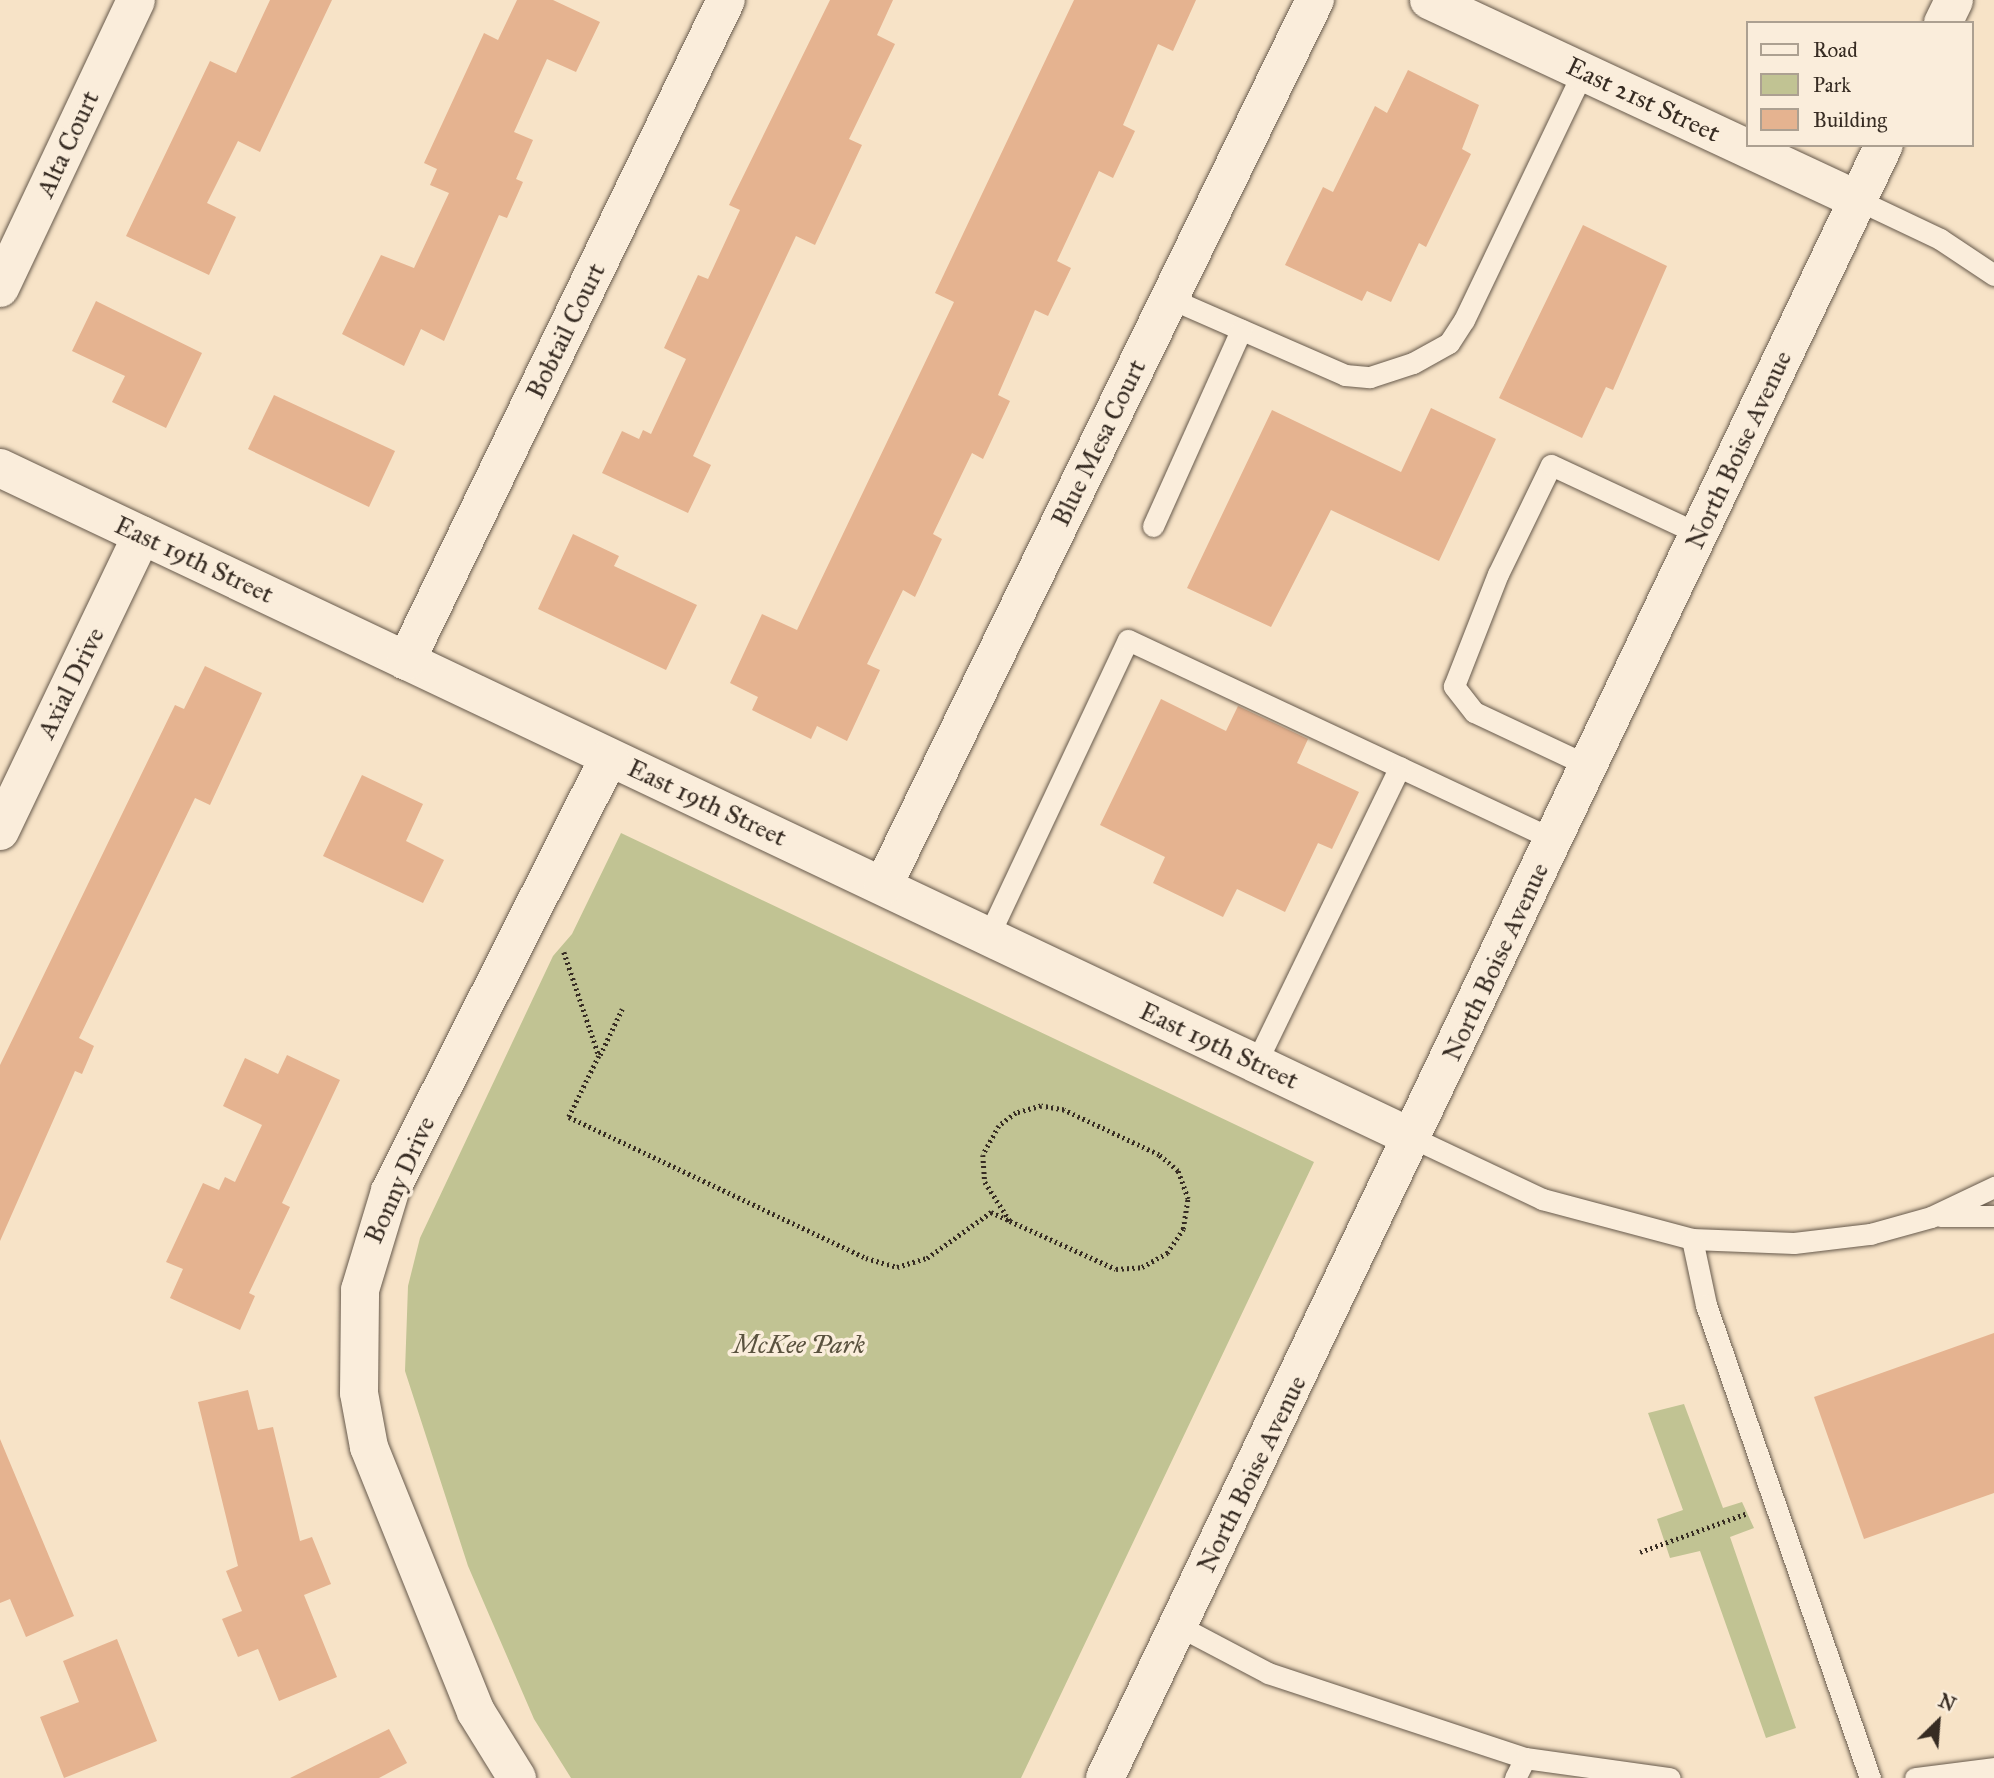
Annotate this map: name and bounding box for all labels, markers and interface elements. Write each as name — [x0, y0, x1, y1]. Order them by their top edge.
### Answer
legend — [1745, 21, 1973, 147]
text: Road — [1813, 37, 1858, 63]
street label: East 21st Street — [1561, 51, 1725, 149]
text: Park — [1813, 72, 1851, 98]
street label: Alta Court — [30, 86, 106, 202]
text: Building — [1813, 107, 1887, 133]
street label: Bobtail Court — [520, 258, 612, 404]
street label: North Boise Avenue — [1679, 346, 1799, 554]
street label: Blue Mesa Court — [1045, 355, 1153, 531]
street label: East 19th Street — [110, 510, 278, 610]
street label: Axial Drive — [31, 622, 111, 744]
street label: East 19th Street — [623, 753, 791, 853]
street label: North Boise Avenue — [1436, 858, 1556, 1066]
street label: East 19th Street — [1135, 996, 1303, 1096]
street label: Bonny Drive — [358, 1112, 442, 1248]
park label: McKee Park — [733, 1329, 865, 1361]
street label: North Boise Avenue — [1191, 1370, 1313, 1578]
north arrow — [1903, 1687, 1973, 1757]
text: N — [1935, 1689, 1959, 1716]

